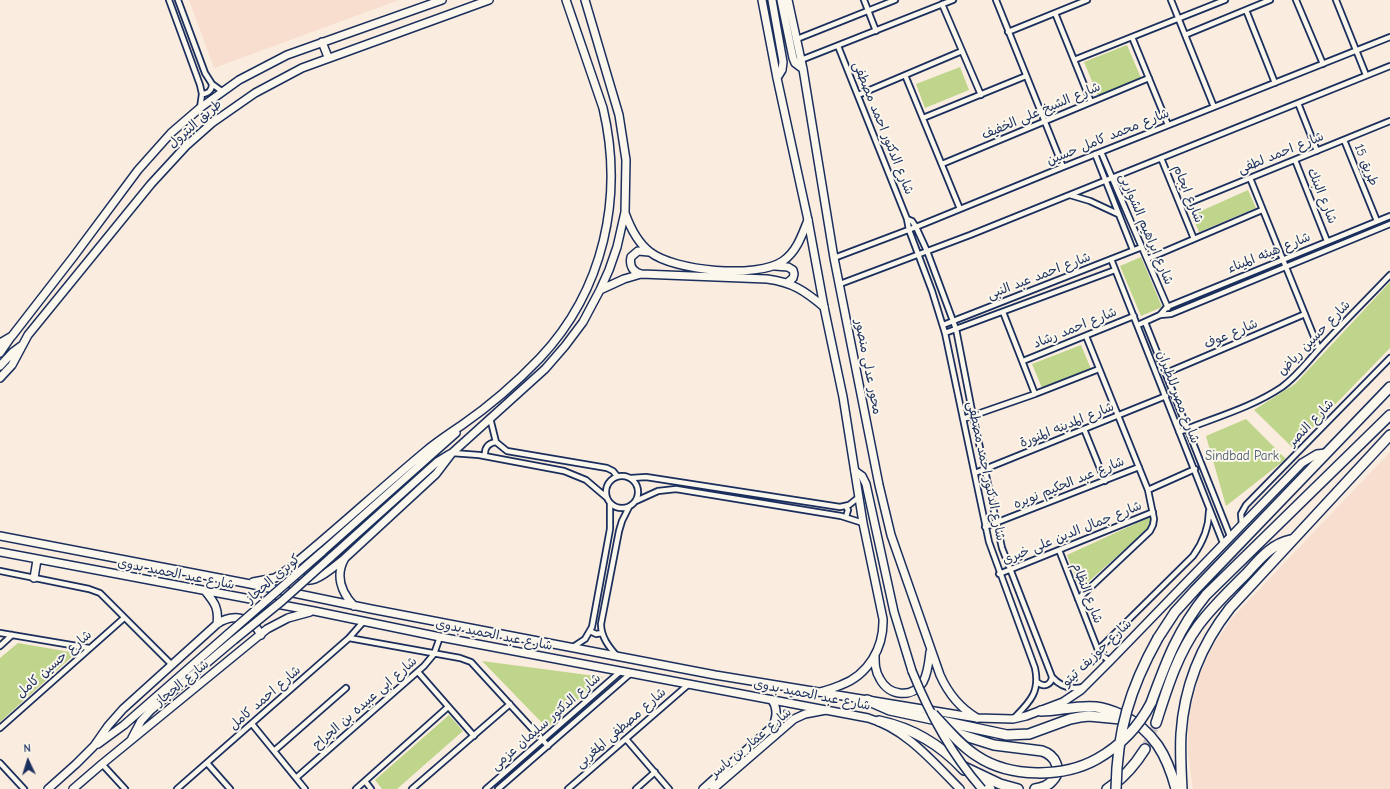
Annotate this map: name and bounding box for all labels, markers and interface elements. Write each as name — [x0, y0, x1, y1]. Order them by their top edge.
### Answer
street label: شارع الدكتور احمد مصطفى — [849, 59, 917, 197]
street label: شارع الشيخ على الخفيف — [979, 79, 1103, 143]
street label: طريق البترول — [165, 96, 225, 152]
street label: شارع محمد كامل حسين — [1044, 105, 1172, 169]
street label: شارع احمد لطفى — [1236, 129, 1326, 177]
street label: طريق 15 — [1351, 142, 1381, 188]
street label: شارع ايجام — [1169, 163, 1207, 225]
street label: شارع البنك — [1304, 166, 1340, 226]
street label: شارع ابراهيم الشواربى — [1115, 171, 1177, 287]
street label: شارع هيئه الميناء — [1225, 229, 1313, 277]
street label: شارع احمد عبد النبى — [985, 249, 1093, 303]
street label: شارع حسين رياض — [1274, 297, 1354, 379]
street label: شارع احمد رشاد — [1031, 304, 1119, 352]
street label: شارع عوف — [1202, 316, 1260, 352]
street label: محور عدلى منصور — [851, 318, 885, 416]
street label: شارع مصر للطيران — [1153, 348, 1203, 446]
street label: شارع النصر — [1285, 396, 1337, 450]
street label: شارع المدينه المنورة — [1018, 399, 1116, 451]
street label: شارع الدكتور احمد مصطفى — [964, 400, 1008, 542]
park label: Sindbad Park — [1205, 448, 1279, 464]
street label: شارع عبد الحكيم نويره — [1011, 454, 1127, 512]
street label: شارع جمال الدين على خيرى — [1000, 498, 1144, 568]
street label: كوبرى الحجاز — [243, 551, 303, 607]
street label: شارع عبد الحميد بدوى — [116, 555, 236, 593]
street label: شارع النظام — [1068, 560, 1106, 626]
street label: شارع عبد الحميد بدوى — [434, 616, 554, 654]
street label: شارع جوزيف تيتو — [1059, 616, 1135, 690]
street label: شارع حسين كامل — [13, 627, 95, 701]
street label: شارع ابى عبيده بن الجراح — [310, 653, 420, 753]
street label: شارع الحجاز — [152, 657, 212, 709]
street label: شارع احمد كامل — [226, 663, 304, 733]
street label: شارع الدكتور سليمان عزمى — [488, 670, 604, 774]
street label: شارع عبد الحميد بدوى — [752, 676, 872, 714]
street label: شارع مصطفى المغربى — [573, 684, 669, 772]
street label: شارع عمار بن ياسر — [707, 705, 795, 781]
north arrow — [8, 741, 48, 781]
text: N — [23, 742, 31, 755]

